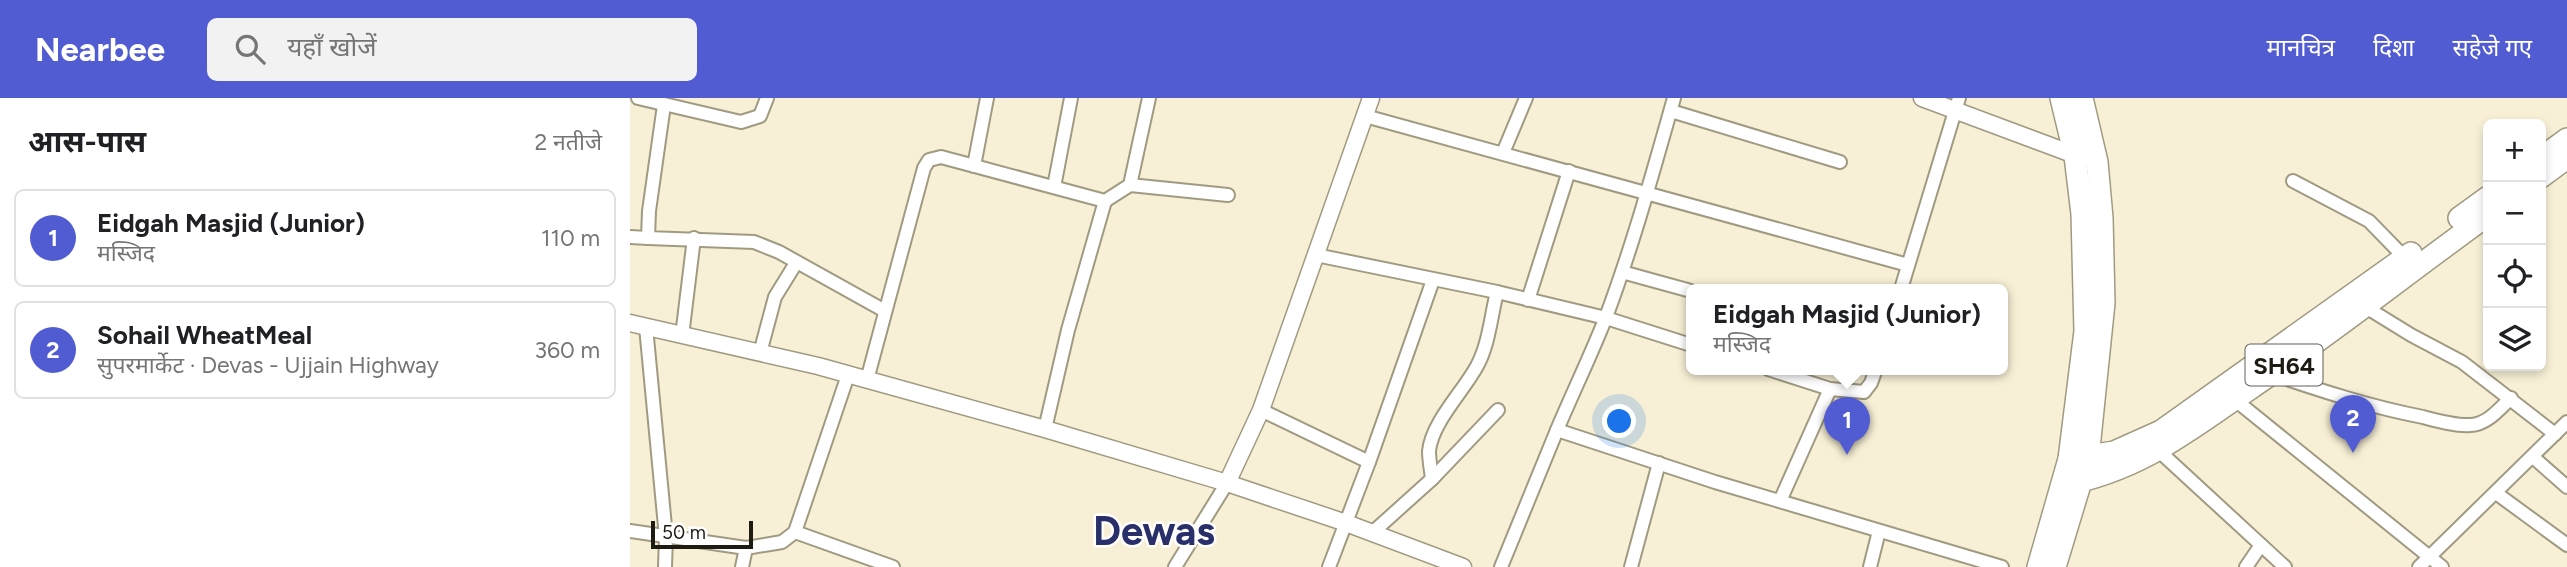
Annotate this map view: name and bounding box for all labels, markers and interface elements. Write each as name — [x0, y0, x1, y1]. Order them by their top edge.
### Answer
search box — [207, 18, 697, 81]
text: Nearbee — [35, 30, 165, 69]
icon: search — [231, 30, 269, 68]
text: यहाँ खोजें — [287, 31, 376, 63]
text: मानचित्र — [2266, 33, 2335, 62]
text: दिशा — [2373, 33, 2415, 62]
text: सहेजे गए — [2453, 33, 2532, 62]
map controls — [2483, 119, 2546, 371]
button: + — [2483, 119, 2546, 182]
text: आस-पास — [28, 123, 146, 160]
text: 2 नतीजे — [535, 128, 602, 156]
button: − — [2483, 182, 2546, 245]
text: Eidgah Masjid (Junior) — [97, 207, 365, 239]
text: 1 — [48, 224, 58, 252]
text: 110 m — [541, 224, 600, 252]
text: मस्जिद — [97, 239, 155, 267]
button: locate — [2483, 245, 2546, 308]
popup — [1686, 284, 2008, 375]
text: Eidgah Masjid (Junior) — [1713, 298, 1981, 330]
button: layers — [2483, 308, 2546, 371]
text: Sohail WheatMeal — [97, 319, 312, 351]
text: मस्जिद — [1713, 330, 1771, 358]
text: 2 — [46, 336, 60, 364]
text: 360 m — [534, 336, 600, 364]
road number: SH64 — [2246, 344, 2322, 386]
text: सुपरमार्केट · Devas - Ujjain Highway — [97, 351, 439, 379]
pin: 2 — [2330, 395, 2376, 453]
pin: 1 — [1824, 397, 1870, 455]
your location — [1602, 404, 1636, 438]
district label: Dewas — [1093, 507, 1215, 555]
scale bar — [651, 518, 752, 550]
text: 50 m — [662, 521, 706, 544]

